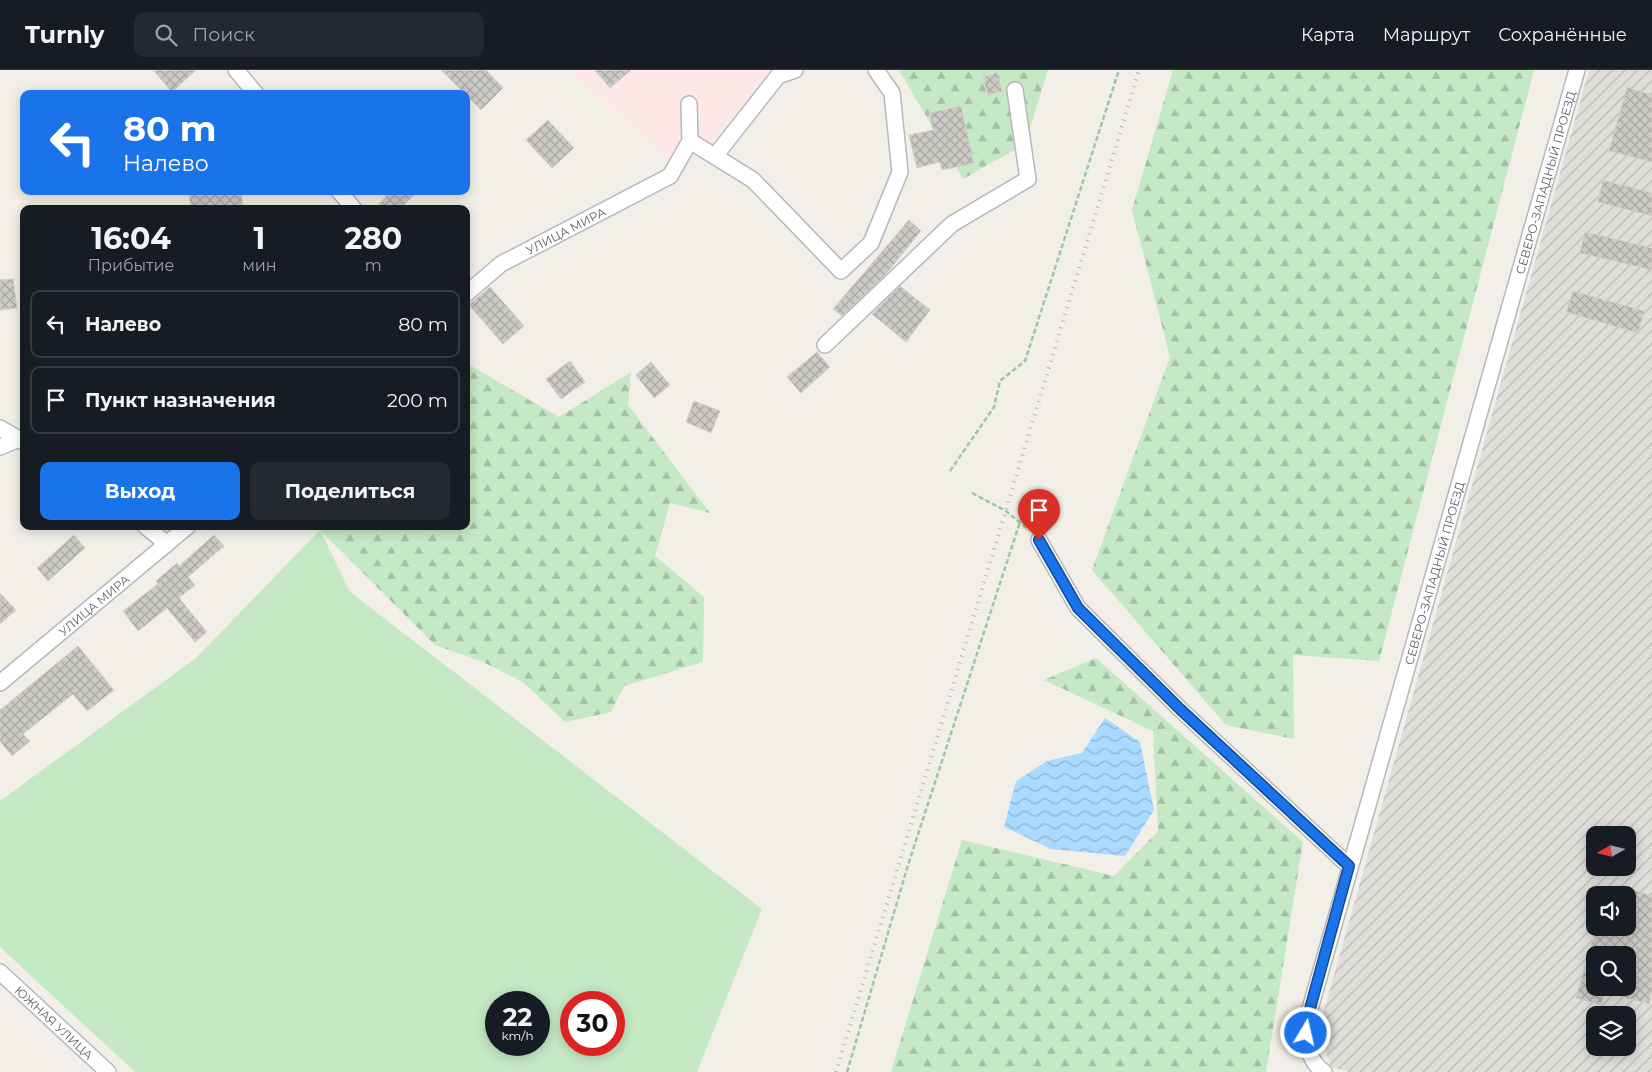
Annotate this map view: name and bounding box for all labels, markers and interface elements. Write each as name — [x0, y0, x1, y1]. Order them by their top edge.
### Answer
search box — [134, 12, 484, 57]
text: Turnly — [25, 20, 104, 49]
icon: search — [152, 21, 180, 49]
text: Поиск — [192, 23, 255, 46]
text: Карта — [1301, 24, 1355, 46]
text: Маршрут — [1383, 24, 1470, 46]
text: Сохранённые — [1498, 24, 1627, 46]
street label: СЕВЕРО-ЗАПАДНЫЙ ПРОЕЗД — [1512, 89, 1578, 276]
text: 80 m — [123, 107, 217, 150]
icon: left — [40, 110, 105, 175]
text: Налево — [123, 150, 209, 177]
street label: УЛИЦА МИРА — [523, 203, 608, 257]
text: 16:04 — [91, 220, 171, 257]
text: 1 — [254, 220, 265, 257]
text: 280 — [344, 220, 402, 257]
text: Прибытие — [88, 256, 174, 275]
text: мин — [242, 256, 277, 275]
text: m — [365, 256, 382, 275]
icon: left — [42, 310, 70, 338]
text: Налево — [85, 313, 161, 336]
text: 80 m — [398, 313, 448, 336]
icon: arrive — [42, 386, 70, 414]
text: Пункт назначения — [85, 389, 276, 412]
text: 200 m — [387, 389, 448, 412]
button: Выход — [40, 462, 240, 520]
button: Поделиться — [250, 462, 450, 520]
street label: СЕВЕРО-ЗАПАДНЫЙ ПРОЕЗД — [1401, 479, 1467, 666]
pin — [1018, 489, 1060, 540]
icon: arrive — [1025, 496, 1053, 524]
street label: УЛИЦА МИРА — [55, 571, 132, 639]
north arrow — [1586, 826, 1636, 876]
map controls — [1586, 826, 1636, 1056]
button: sound — [1586, 886, 1636, 936]
button: search — [1586, 946, 1636, 996]
street label: ЮЖНАЯ УЛИЦА — [12, 982, 97, 1062]
speed limit sign: 30 — [560, 991, 625, 1056]
text: 22 — [503, 1002, 532, 1032]
position arrow — [1279, 1006, 1331, 1058]
button: layers — [1586, 1006, 1636, 1056]
text: km/h — [501, 1028, 534, 1043]

